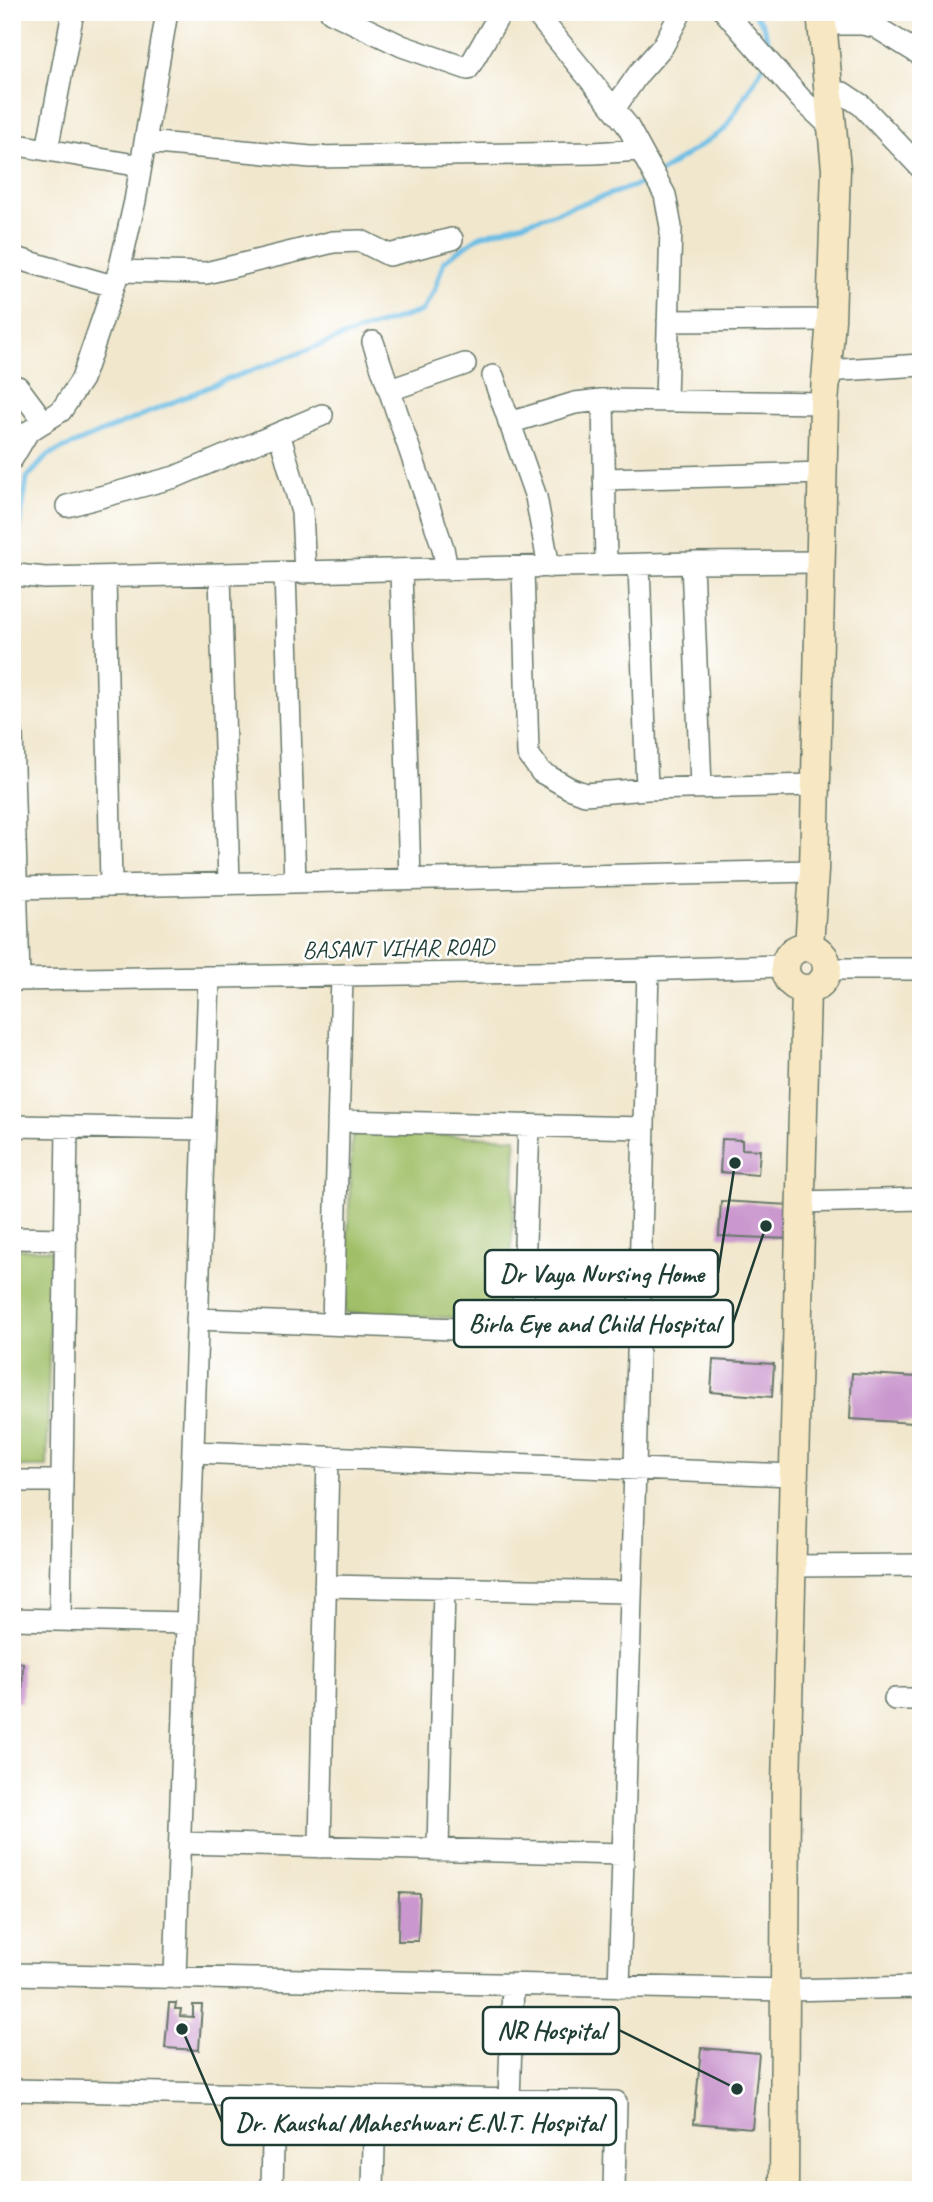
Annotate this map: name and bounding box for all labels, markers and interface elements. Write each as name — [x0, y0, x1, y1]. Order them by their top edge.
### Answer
street label: BASANT VIHAR ROAD — [302, 931, 496, 965]
callout: Dr Vaya Nursing Home — [485, 1250, 718, 1297]
text: Dr Vaya Nursing Home — [500, 1257, 706, 1290]
callout: Birla Eye and Child Hospital — [454, 1300, 733, 1347]
text: Birla Eye and Child Hospital — [468, 1307, 725, 1340]
callout: NR Hospital — [483, 2007, 619, 2054]
text: NR Hospital — [497, 2014, 610, 2047]
callout: Dr. Kaushal Maheshwari E.N.T. Hospital — [222, 2098, 616, 2145]
text: Dr. Kaushal Maheshwari E.N.T. Hospital — [236, 2106, 608, 2139]

